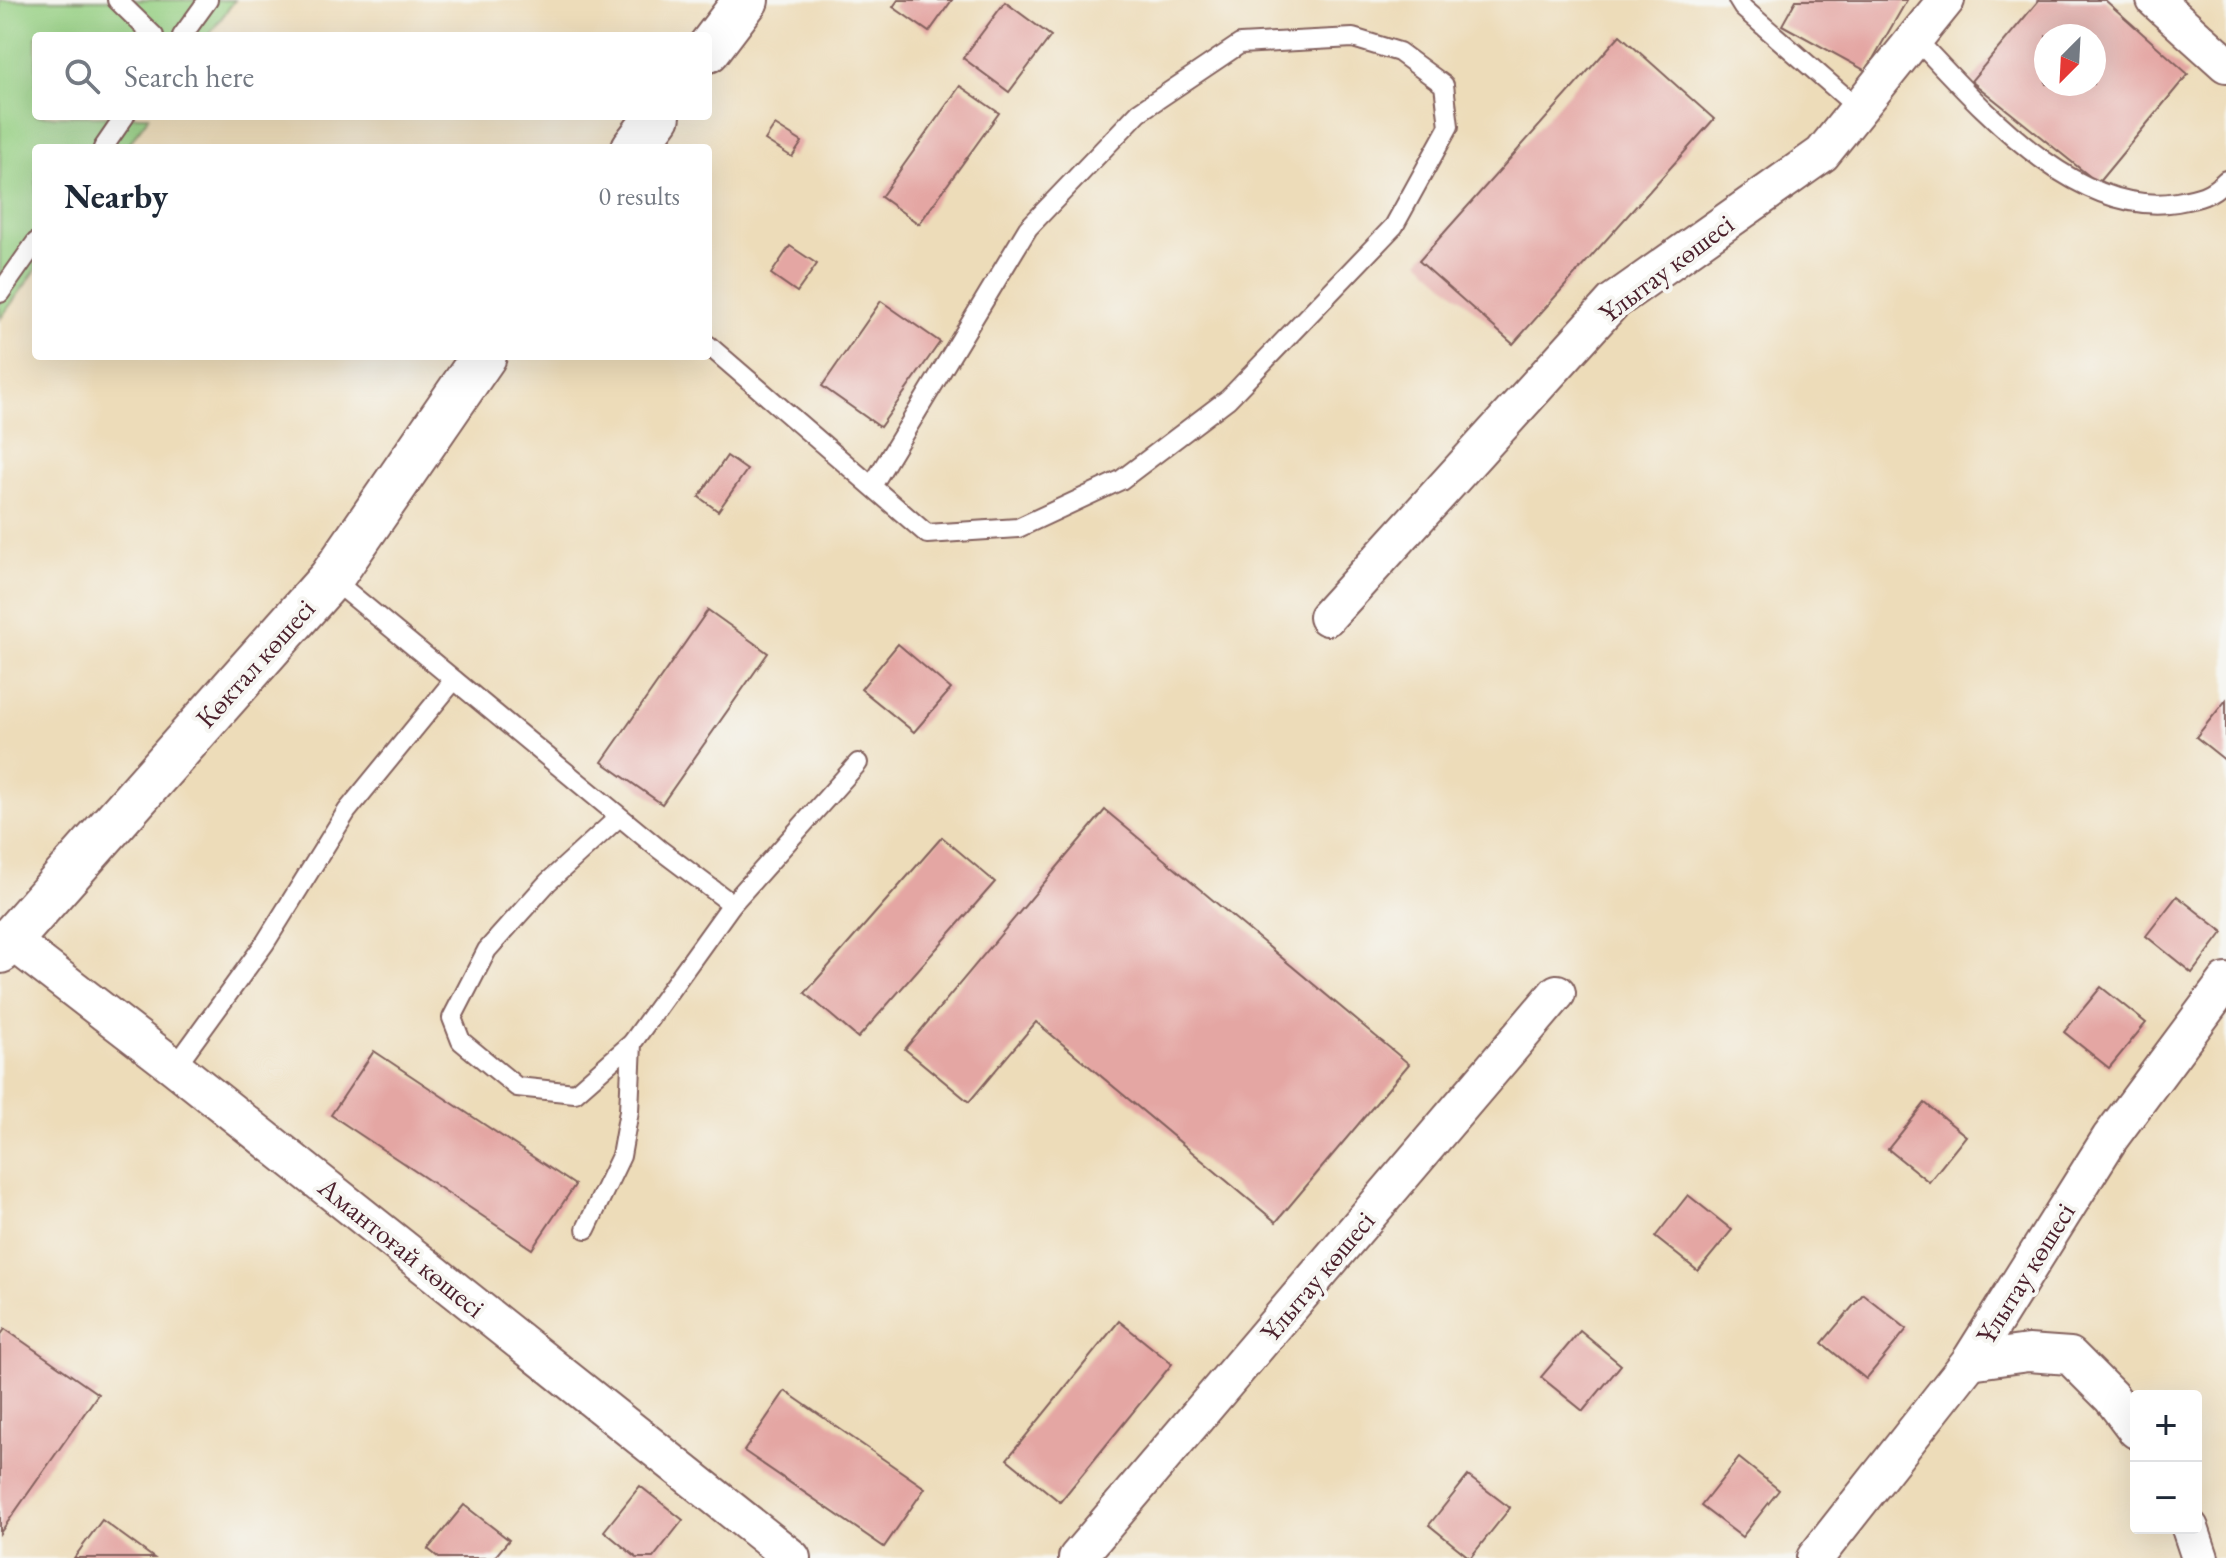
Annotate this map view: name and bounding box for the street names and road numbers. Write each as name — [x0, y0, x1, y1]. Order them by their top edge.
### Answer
street label: Ұлытау көшесі — [1591, 205, 1741, 331]
street label: Көктал көшесі — [187, 591, 323, 735]
street label: Амантоғай көшесі — [310, 1168, 493, 1325]
street label: Ұлытау көшесі — [1967, 1196, 2083, 1350]
street label: Ұлытау көшесі — [1252, 1203, 1382, 1349]

